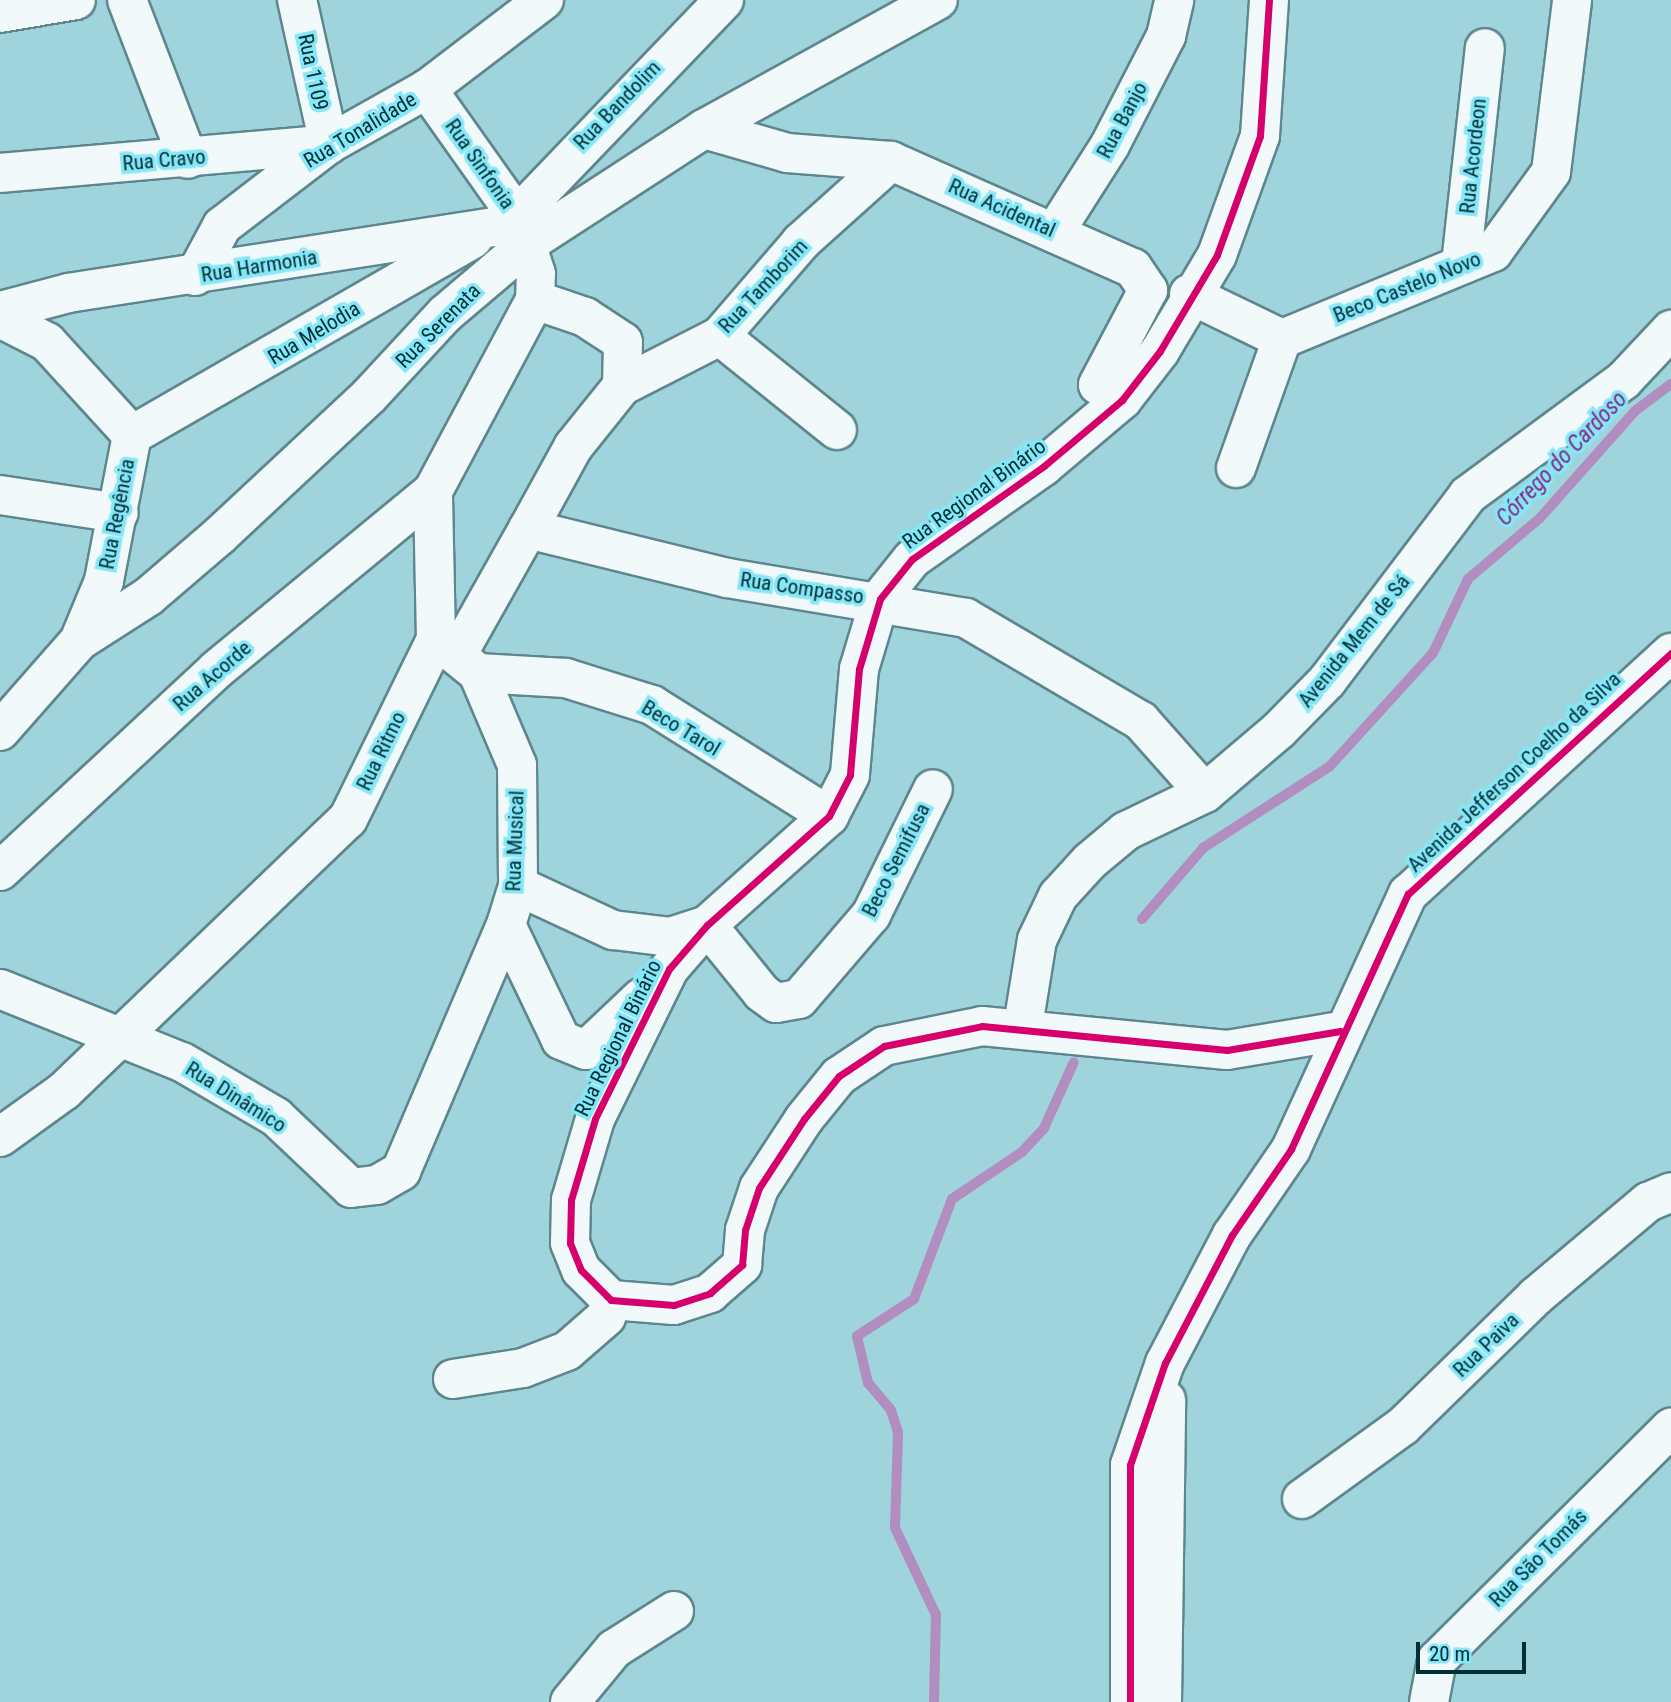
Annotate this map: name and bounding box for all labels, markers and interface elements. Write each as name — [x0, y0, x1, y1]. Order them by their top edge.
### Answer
street label: Rua 1109 — [293, 31, 333, 113]
street label: Rua Bandolim — [568, 55, 666, 155]
street label: Rua Banjo — [1091, 77, 1153, 163]
street label: Rua Tonalidade — [299, 86, 421, 174]
street label: Rua Acordeon — [1454, 97, 1492, 215]
street label: Rua Sinfonia — [440, 114, 520, 214]
street label: Rua Cravo — [121, 144, 207, 176]
street label: Rua Acidental — [945, 173, 1059, 243]
street label: Rua Tamborim — [713, 234, 813, 338]
street label: Rua Harmonia — [199, 244, 319, 288]
street label: Beco Castelo Novo — [1330, 246, 1484, 328]
street label: Rua Serenata — [390, 278, 486, 374]
street label: Rua Melodia — [264, 296, 364, 370]
water label: Córrego do Cardoso — [1491, 386, 1633, 532]
street label: Rua Regional Binário — [897, 434, 1051, 554]
street label: Rua Regência — [94, 457, 140, 571]
street label: Rua Compasso — [739, 567, 865, 609]
street label: Avenida Mem de Sá — [1293, 570, 1415, 712]
street label: Rua Acorde — [168, 635, 256, 717]
street label: Avenida Jefferson Coelho da Silva — [1402, 667, 1626, 877]
street label: Beco Tarol — [637, 695, 725, 761]
street label: Rua Ritmo — [351, 707, 411, 795]
street label: Rua Musical — [501, 790, 529, 892]
street label: Beco Semifusa — [857, 799, 935, 921]
street label: Rua Regional Binário — [569, 956, 667, 1120]
street label: Rua Dinâmico — [181, 1056, 291, 1138]
street label: Rua Paiva — [1448, 1308, 1524, 1382]
street label: Rua São Tomás — [1484, 1504, 1592, 1612]
scale bar — [1419, 1628, 1529, 1672]
text: 20 m — [1429, 1642, 1470, 1666]

